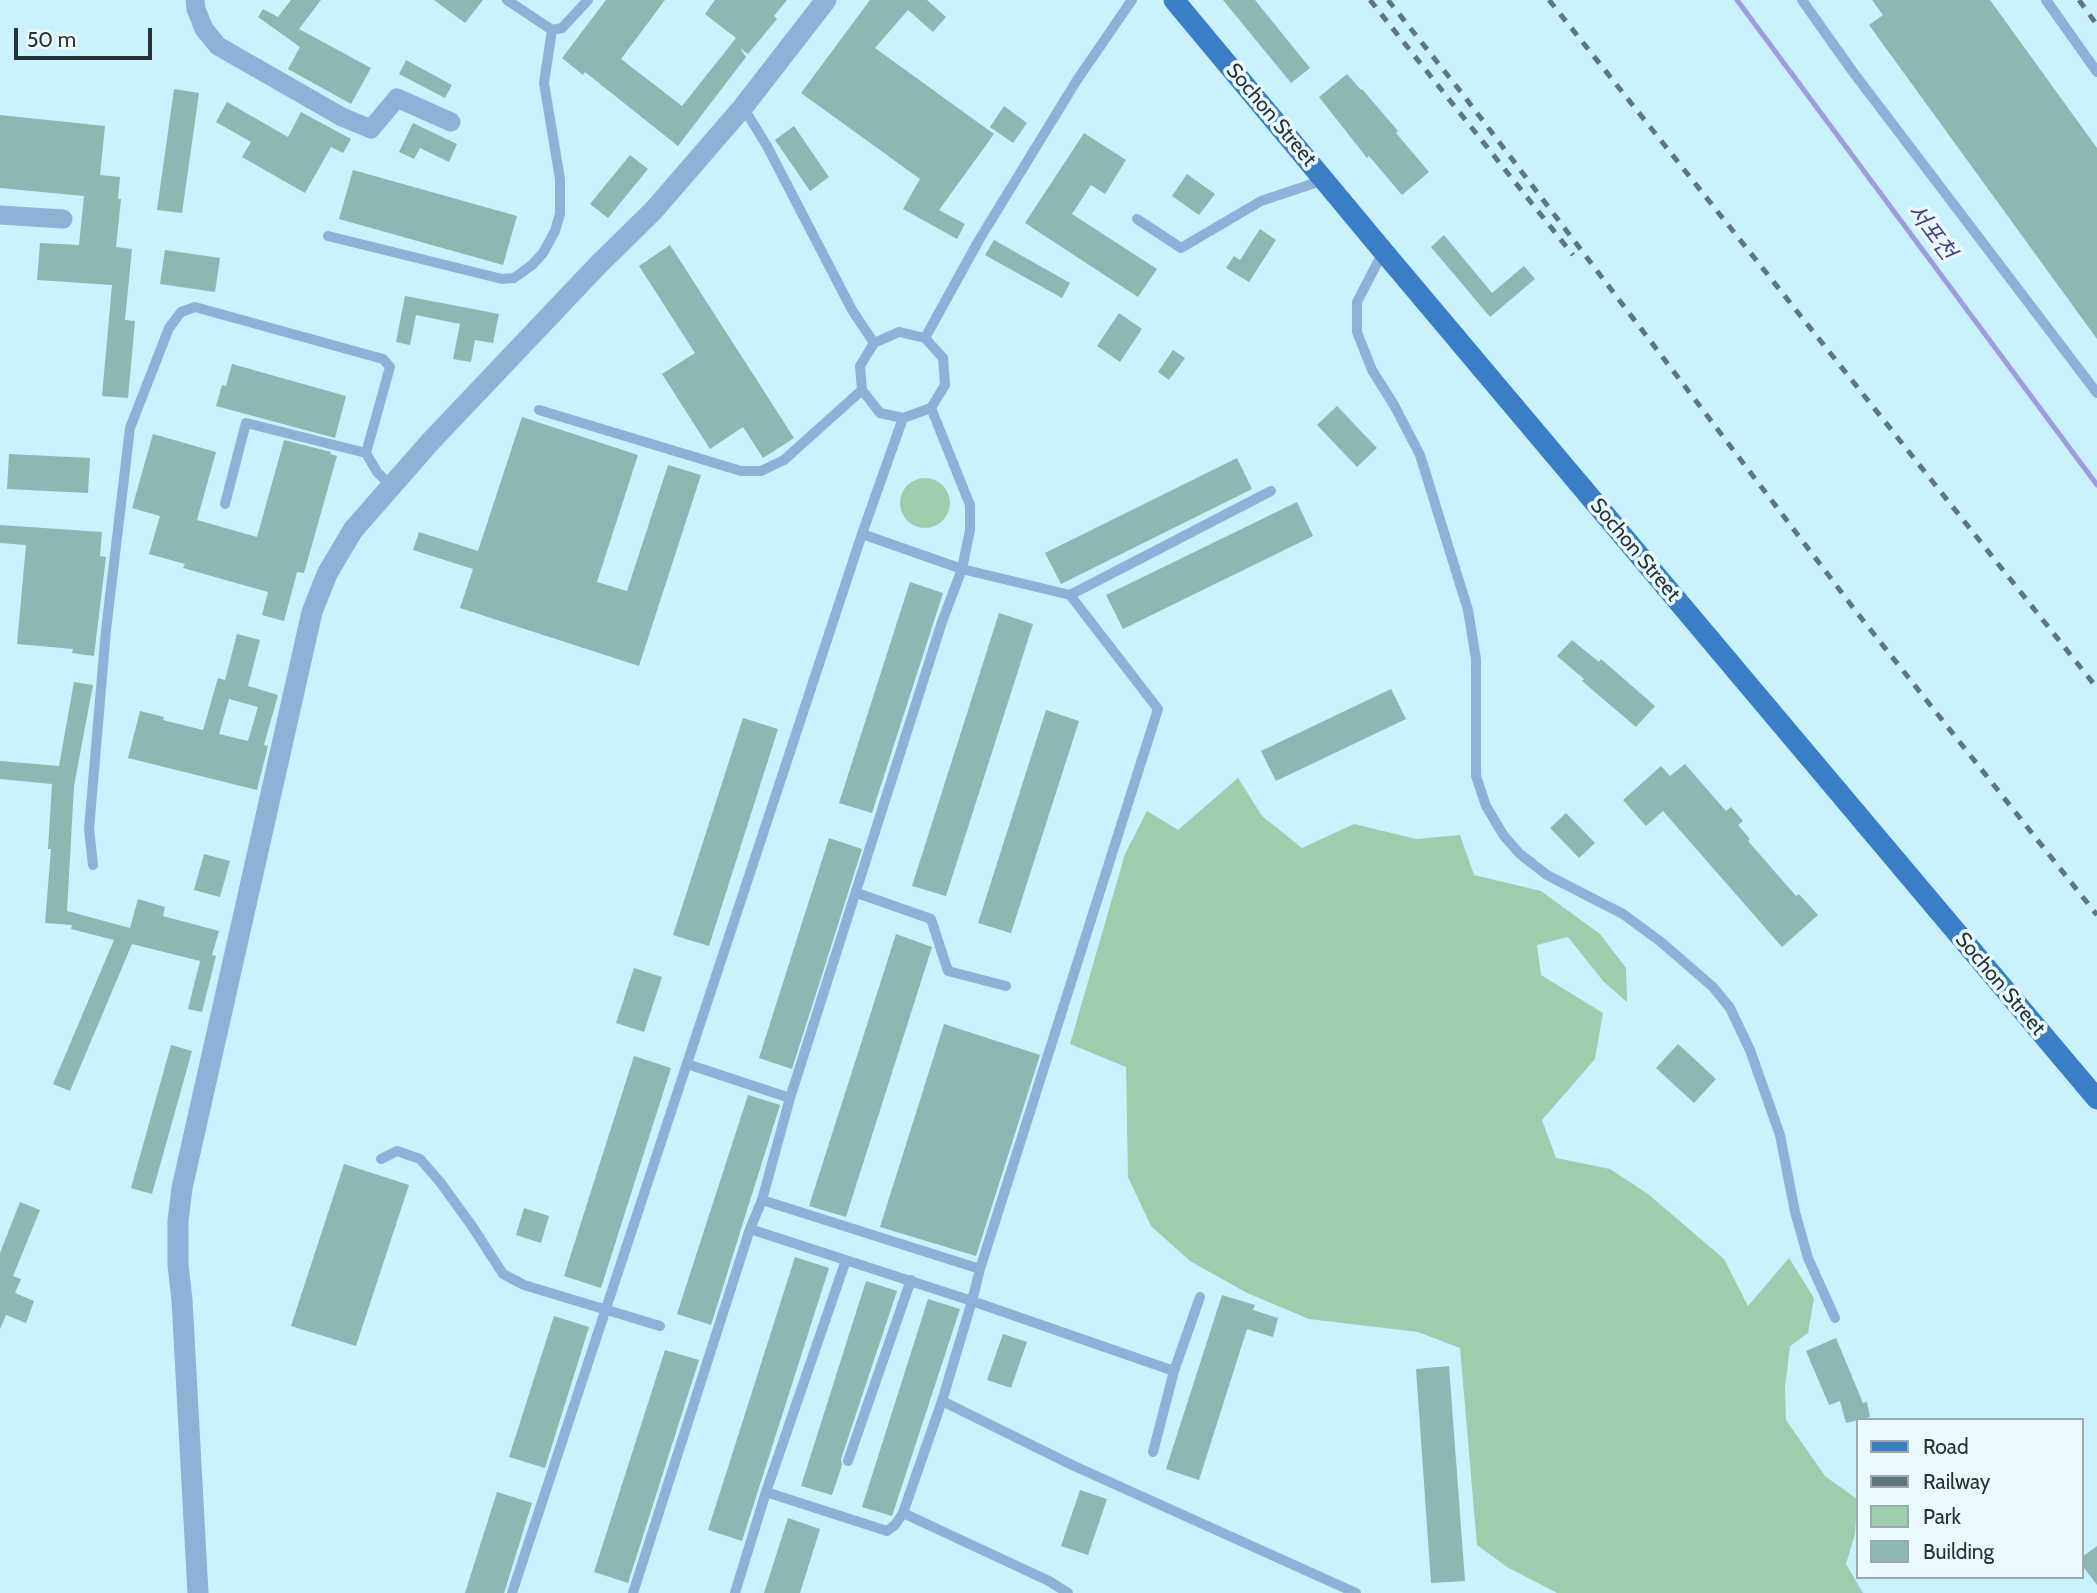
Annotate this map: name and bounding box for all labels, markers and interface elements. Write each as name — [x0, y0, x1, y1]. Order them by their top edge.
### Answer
scale bar — [18, 14, 156, 58]
text: 50 m — [27, 27, 76, 52]
street label: Sochon Street — [1221, 58, 1321, 172]
water label: 서포천 — [1901, 198, 1961, 266]
street label: Sochon Street — [1585, 493, 1685, 607]
street label: Sochon Street — [1950, 927, 2050, 1041]
legend — [1856, 1418, 2083, 1579]
text: Road — [1923, 1434, 1969, 1459]
text: Railway — [1923, 1469, 1990, 1494]
text: Park — [1923, 1504, 1961, 1529]
text: Building — [1923, 1539, 1994, 1564]

